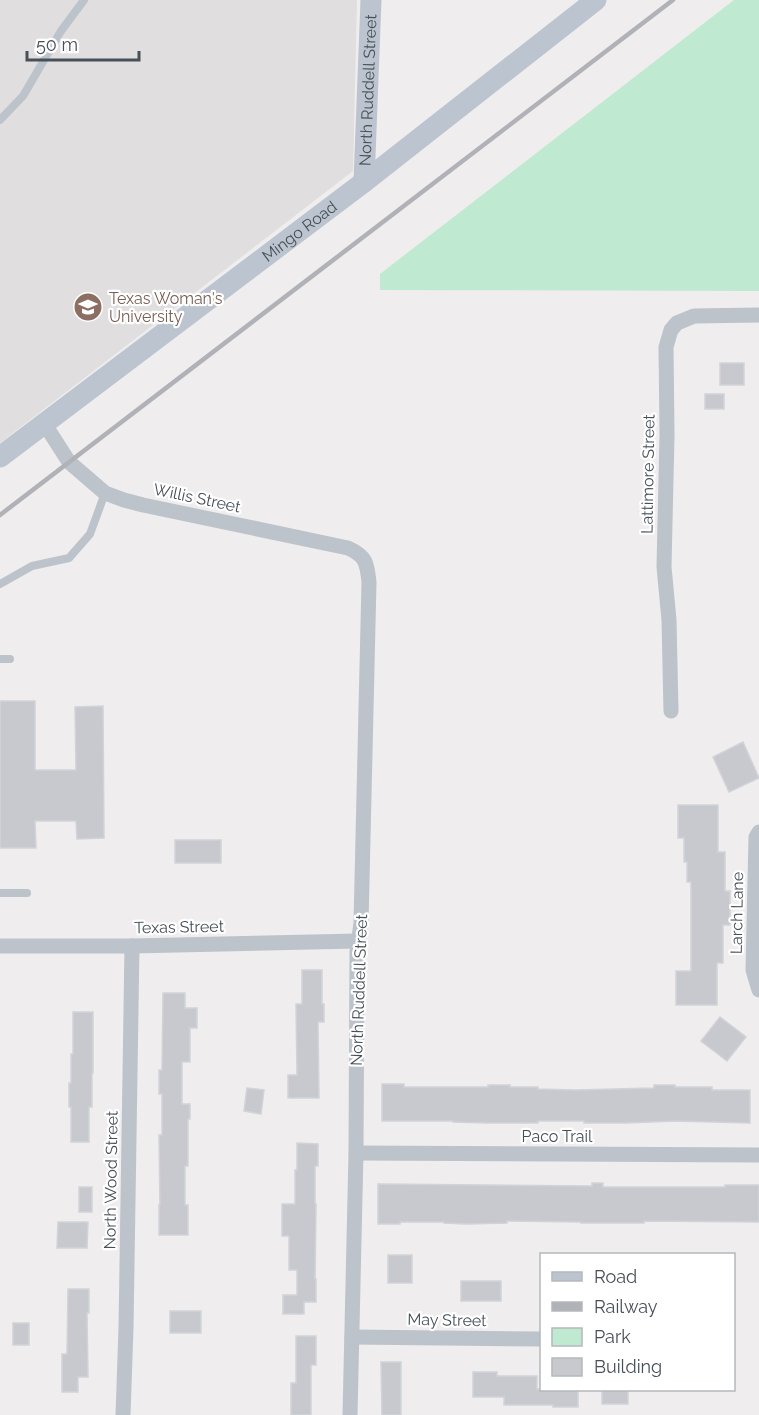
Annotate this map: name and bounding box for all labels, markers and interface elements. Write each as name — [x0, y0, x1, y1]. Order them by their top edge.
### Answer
street label: North Ruddell Street — [355, 13, 380, 166]
scale bar — [27, 24, 140, 62]
text: 50 m — [36, 34, 78, 55]
street label: Mingo Road — [258, 197, 340, 265]
place label: Texas Woman's University — [109, 289, 223, 326]
school or university icon: Texas Woman's University — [72, 291, 104, 323]
street label: Lattimore Street — [637, 413, 659, 534]
street label: Willis Street — [152, 479, 243, 517]
street label: Larch Lane — [727, 872, 747, 954]
street label: North Ruddell Street — [347, 913, 371, 1066]
street label: Texas Street — [134, 917, 225, 937]
street label: North Wood Street — [100, 1110, 122, 1249]
street label: Paco Trail — [522, 1127, 593, 1146]
legend — [540, 1253, 735, 1391]
text: Road — [594, 1266, 637, 1287]
text: Railway — [594, 1296, 658, 1317]
street label: May Street — [407, 1310, 487, 1330]
text: Park — [594, 1326, 631, 1347]
text: Building — [594, 1356, 662, 1377]

